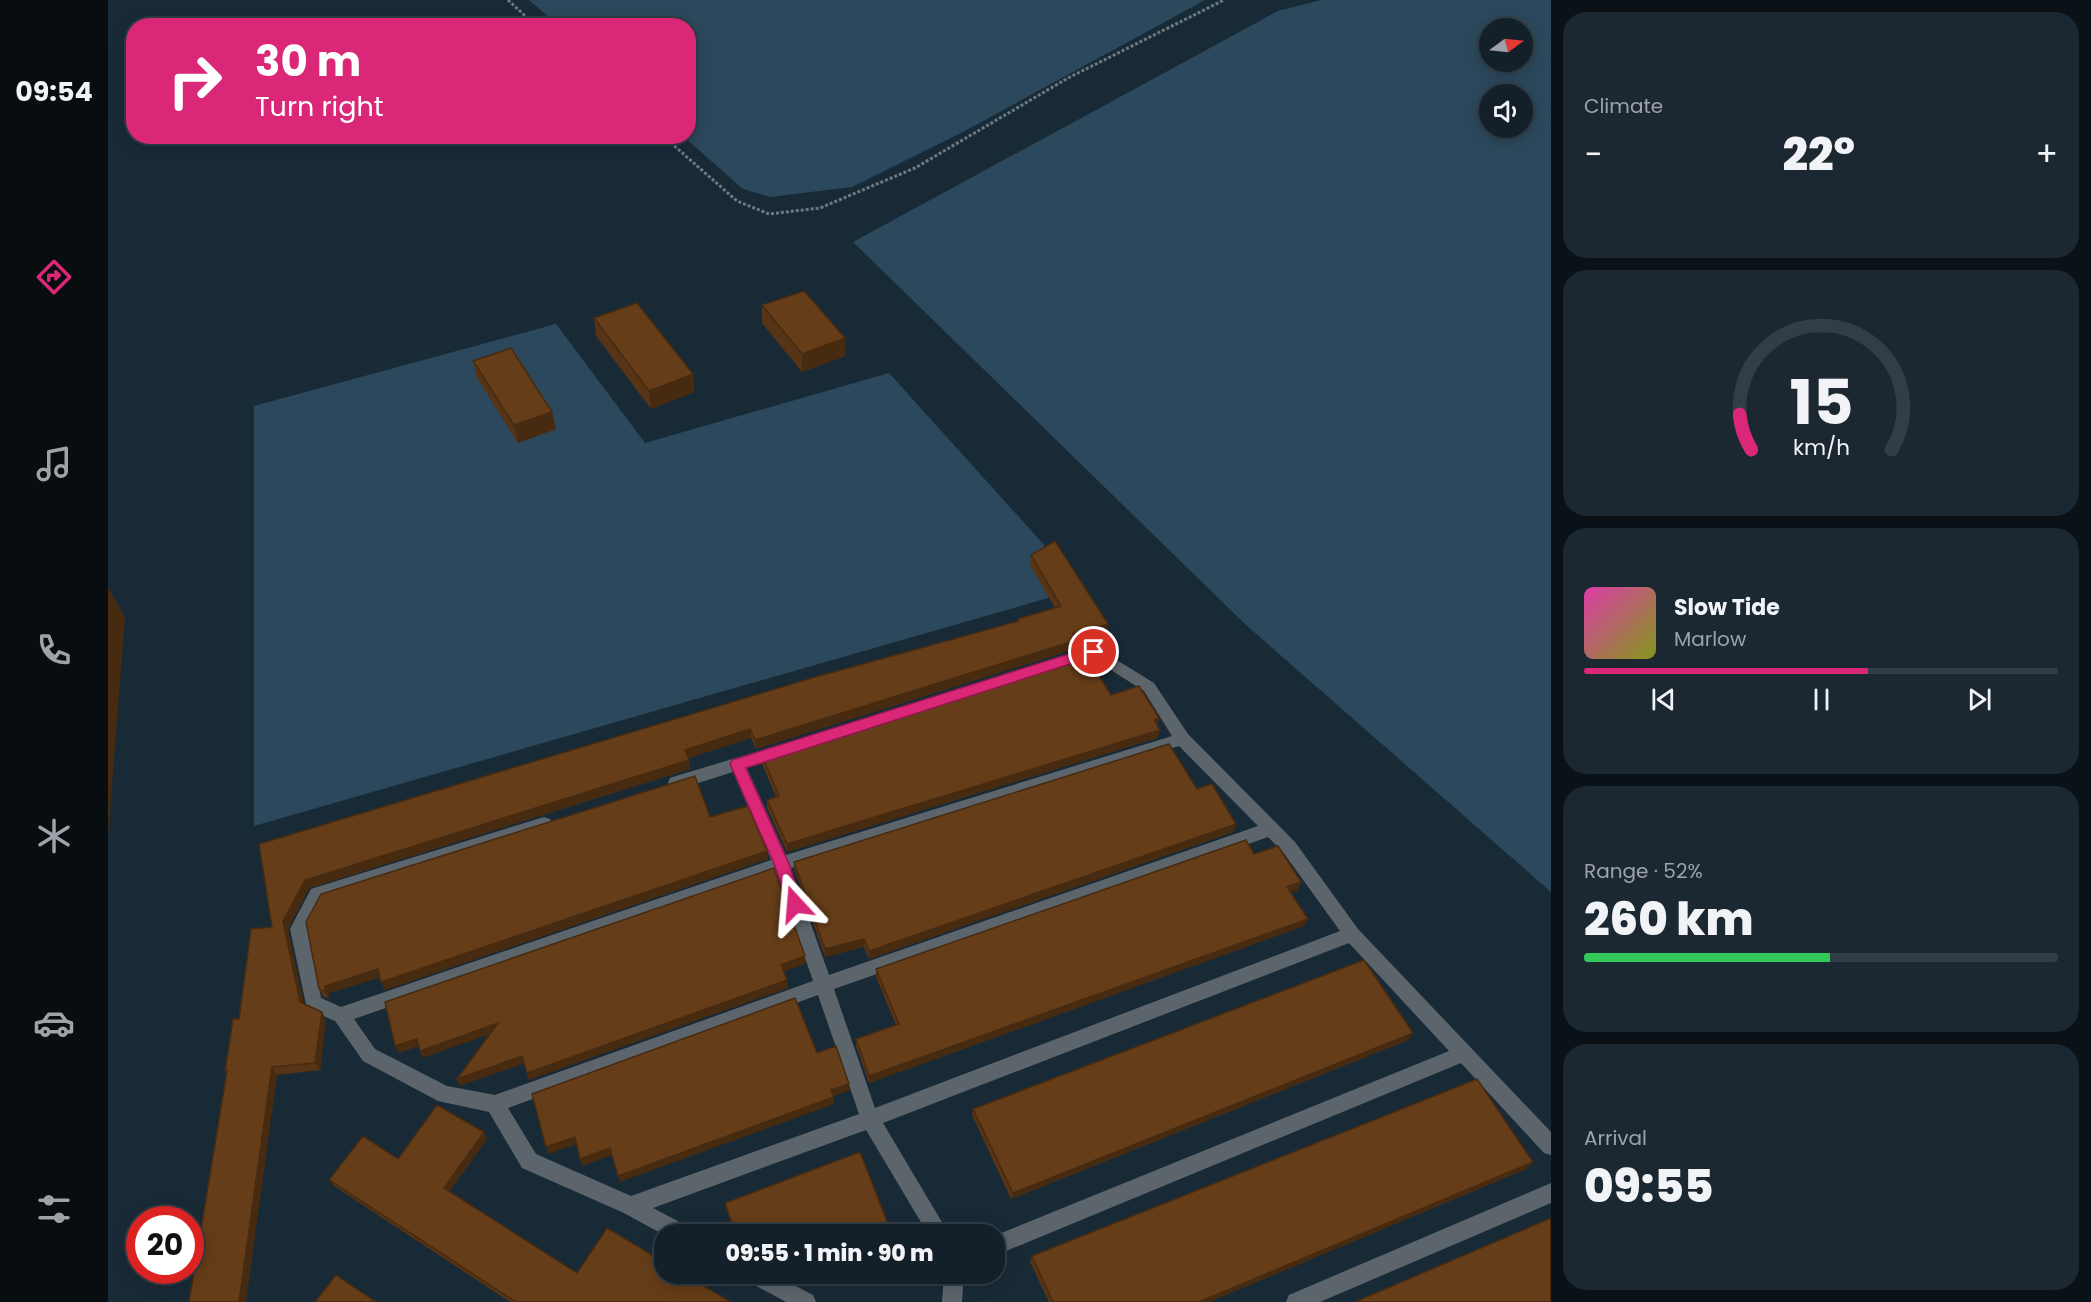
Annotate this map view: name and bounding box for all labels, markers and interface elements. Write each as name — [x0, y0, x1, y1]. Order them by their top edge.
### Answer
north arrow — [1479, 18, 1533, 72]
map controls — [1479, 18, 1533, 138]
text: 30 m — [255, 32, 361, 91]
icon: right — [156, 42, 234, 120]
text: 09:54 — [15, 73, 93, 110]
button: sound — [1479, 84, 1533, 138]
text: Turn right — [255, 88, 384, 125]
text: Climate — [1584, 92, 1663, 120]
text: 22° — [1782, 123, 1855, 186]
text: − — [1584, 131, 1602, 178]
text: + — [2035, 131, 2058, 178]
icon: directions — [33, 256, 75, 298]
text: 15 — [1789, 358, 1853, 446]
text: km/h — [1792, 432, 1850, 463]
icon: music — [33, 443, 75, 485]
text: Slow Tide — [1674, 592, 1780, 623]
text: Marlow — [1674, 625, 1746, 653]
pin — [1068, 626, 1119, 677]
icon: phone — [33, 629, 75, 671]
icon: arrive — [1077, 635, 1110, 668]
icon: previous — [1647, 683, 1680, 716]
icon: pause — [1805, 683, 1838, 716]
icon: next — [1963, 683, 1996, 716]
icon: climate — [33, 815, 75, 857]
text: Range · 52% — [1584, 857, 1703, 885]
position arrow — [763, 872, 827, 936]
text: 260 km — [1584, 888, 1753, 951]
icon: car — [33, 1002, 75, 1044]
text: Arrival — [1584, 1124, 1647, 1152]
text: 09:55 — [1584, 1155, 1713, 1218]
icon: filters — [33, 1188, 75, 1230]
speed limit sign: 20 — [126, 1206, 204, 1284]
text: 09:55 · 1 min · 90 m — [726, 1238, 933, 1269]

